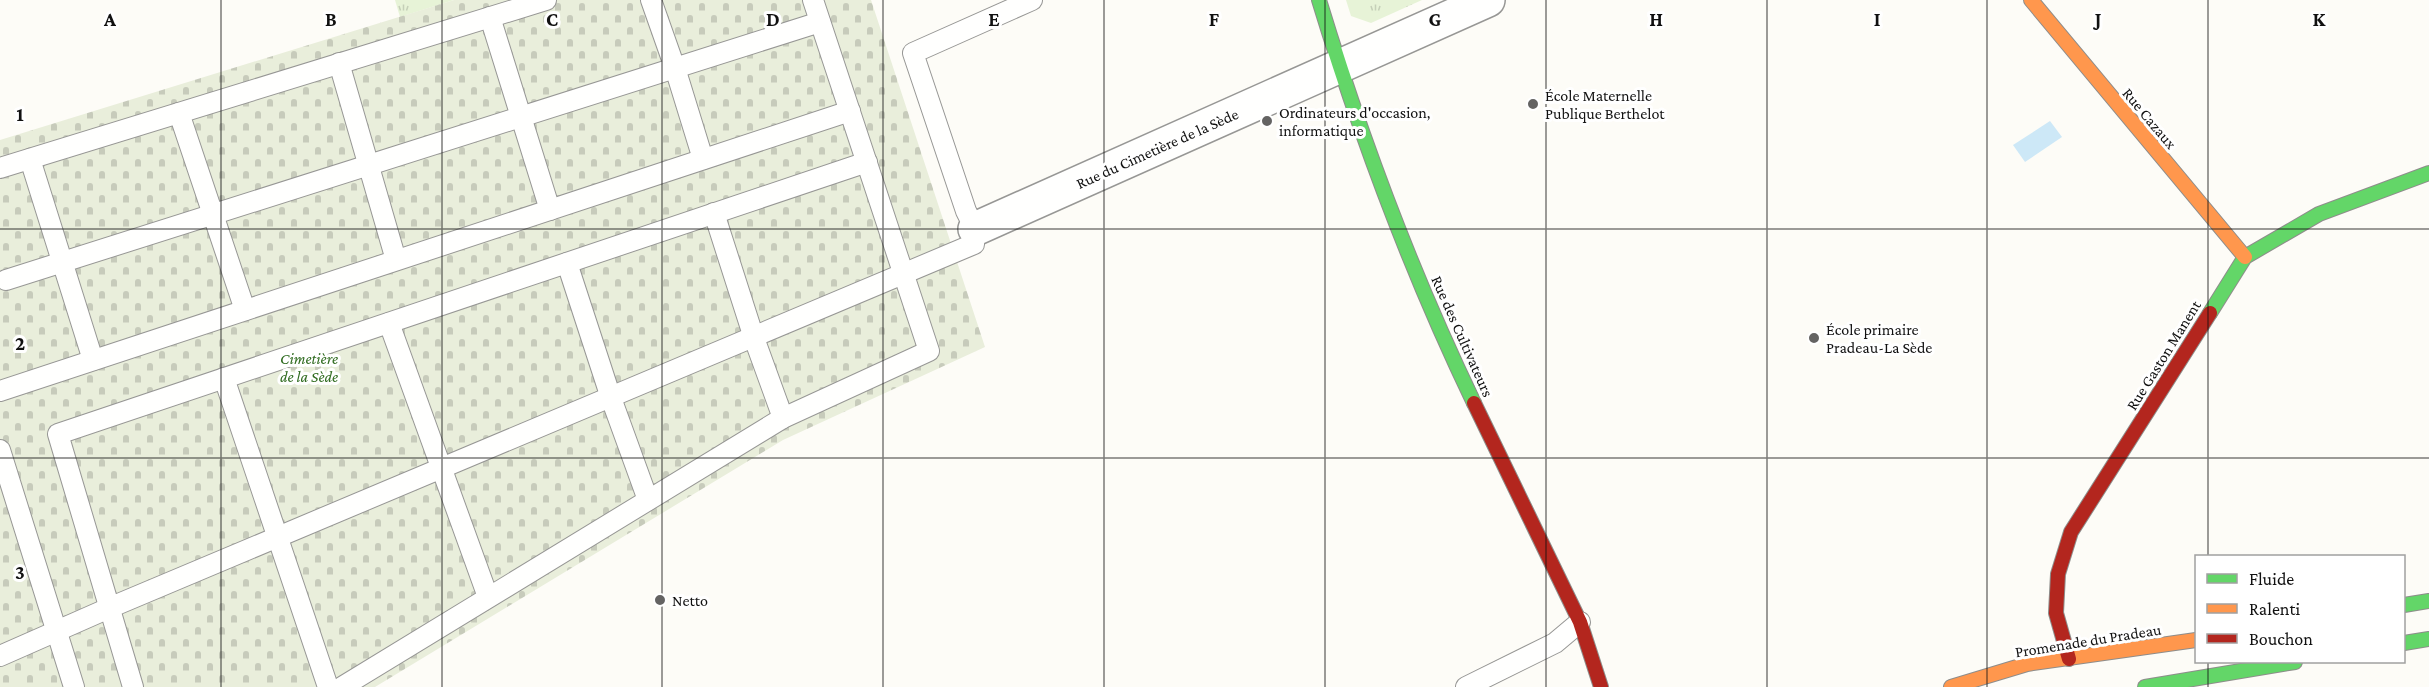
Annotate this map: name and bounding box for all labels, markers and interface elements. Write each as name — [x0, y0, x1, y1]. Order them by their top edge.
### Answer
text: A — [103, 8, 117, 30]
text: B — [325, 8, 337, 30]
text: C — [546, 8, 558, 30]
text: D — [766, 8, 780, 30]
text: E — [988, 8, 1000, 30]
text: F — [1209, 8, 1220, 30]
text: G — [1429, 8, 1442, 30]
text: H — [1649, 8, 1663, 30]
text: I — [1874, 8, 1881, 30]
text: J — [2093, 8, 2102, 30]
text: K — [2313, 8, 2327, 30]
street label: Rue Cazaux — [2119, 84, 2180, 153]
place label: École Maternelle Publique Berthelot — [1545, 87, 1665, 123]
marker: École Maternelle Publique Berthelot — [1526, 97, 1540, 111]
text: 1 — [16, 103, 24, 125]
place label: Ordinateurs d'occasion, informatique — [1279, 104, 1431, 140]
street label: Rue du Cimetière de la Sède — [1074, 105, 1241, 192]
marker: Ordinateurs d'occasion, informatique — [1260, 114, 1274, 128]
street label: Rue des Cultivateurs — [1428, 273, 1497, 399]
street label: Rue Gaston Manent — [2123, 297, 2204, 413]
place label: École primaire Pradeau-La Sède — [1826, 321, 1932, 356]
marker: École primaire Pradeau-La Sède — [1807, 331, 1821, 345]
text: 2 — [15, 332, 25, 354]
park label: Cimetière de la Sède — [280, 350, 338, 385]
legend — [2195, 555, 2405, 663]
text: 3 — [15, 561, 25, 583]
text: Fluide — [2249, 569, 2294, 589]
place label: Netto — [672, 592, 708, 609]
marker: Netto — [653, 593, 667, 607]
text: Ralenti — [2249, 599, 2300, 619]
street label: Promenade du Pradeau — [2014, 620, 2163, 660]
text: Bouchon — [2249, 629, 2313, 649]

